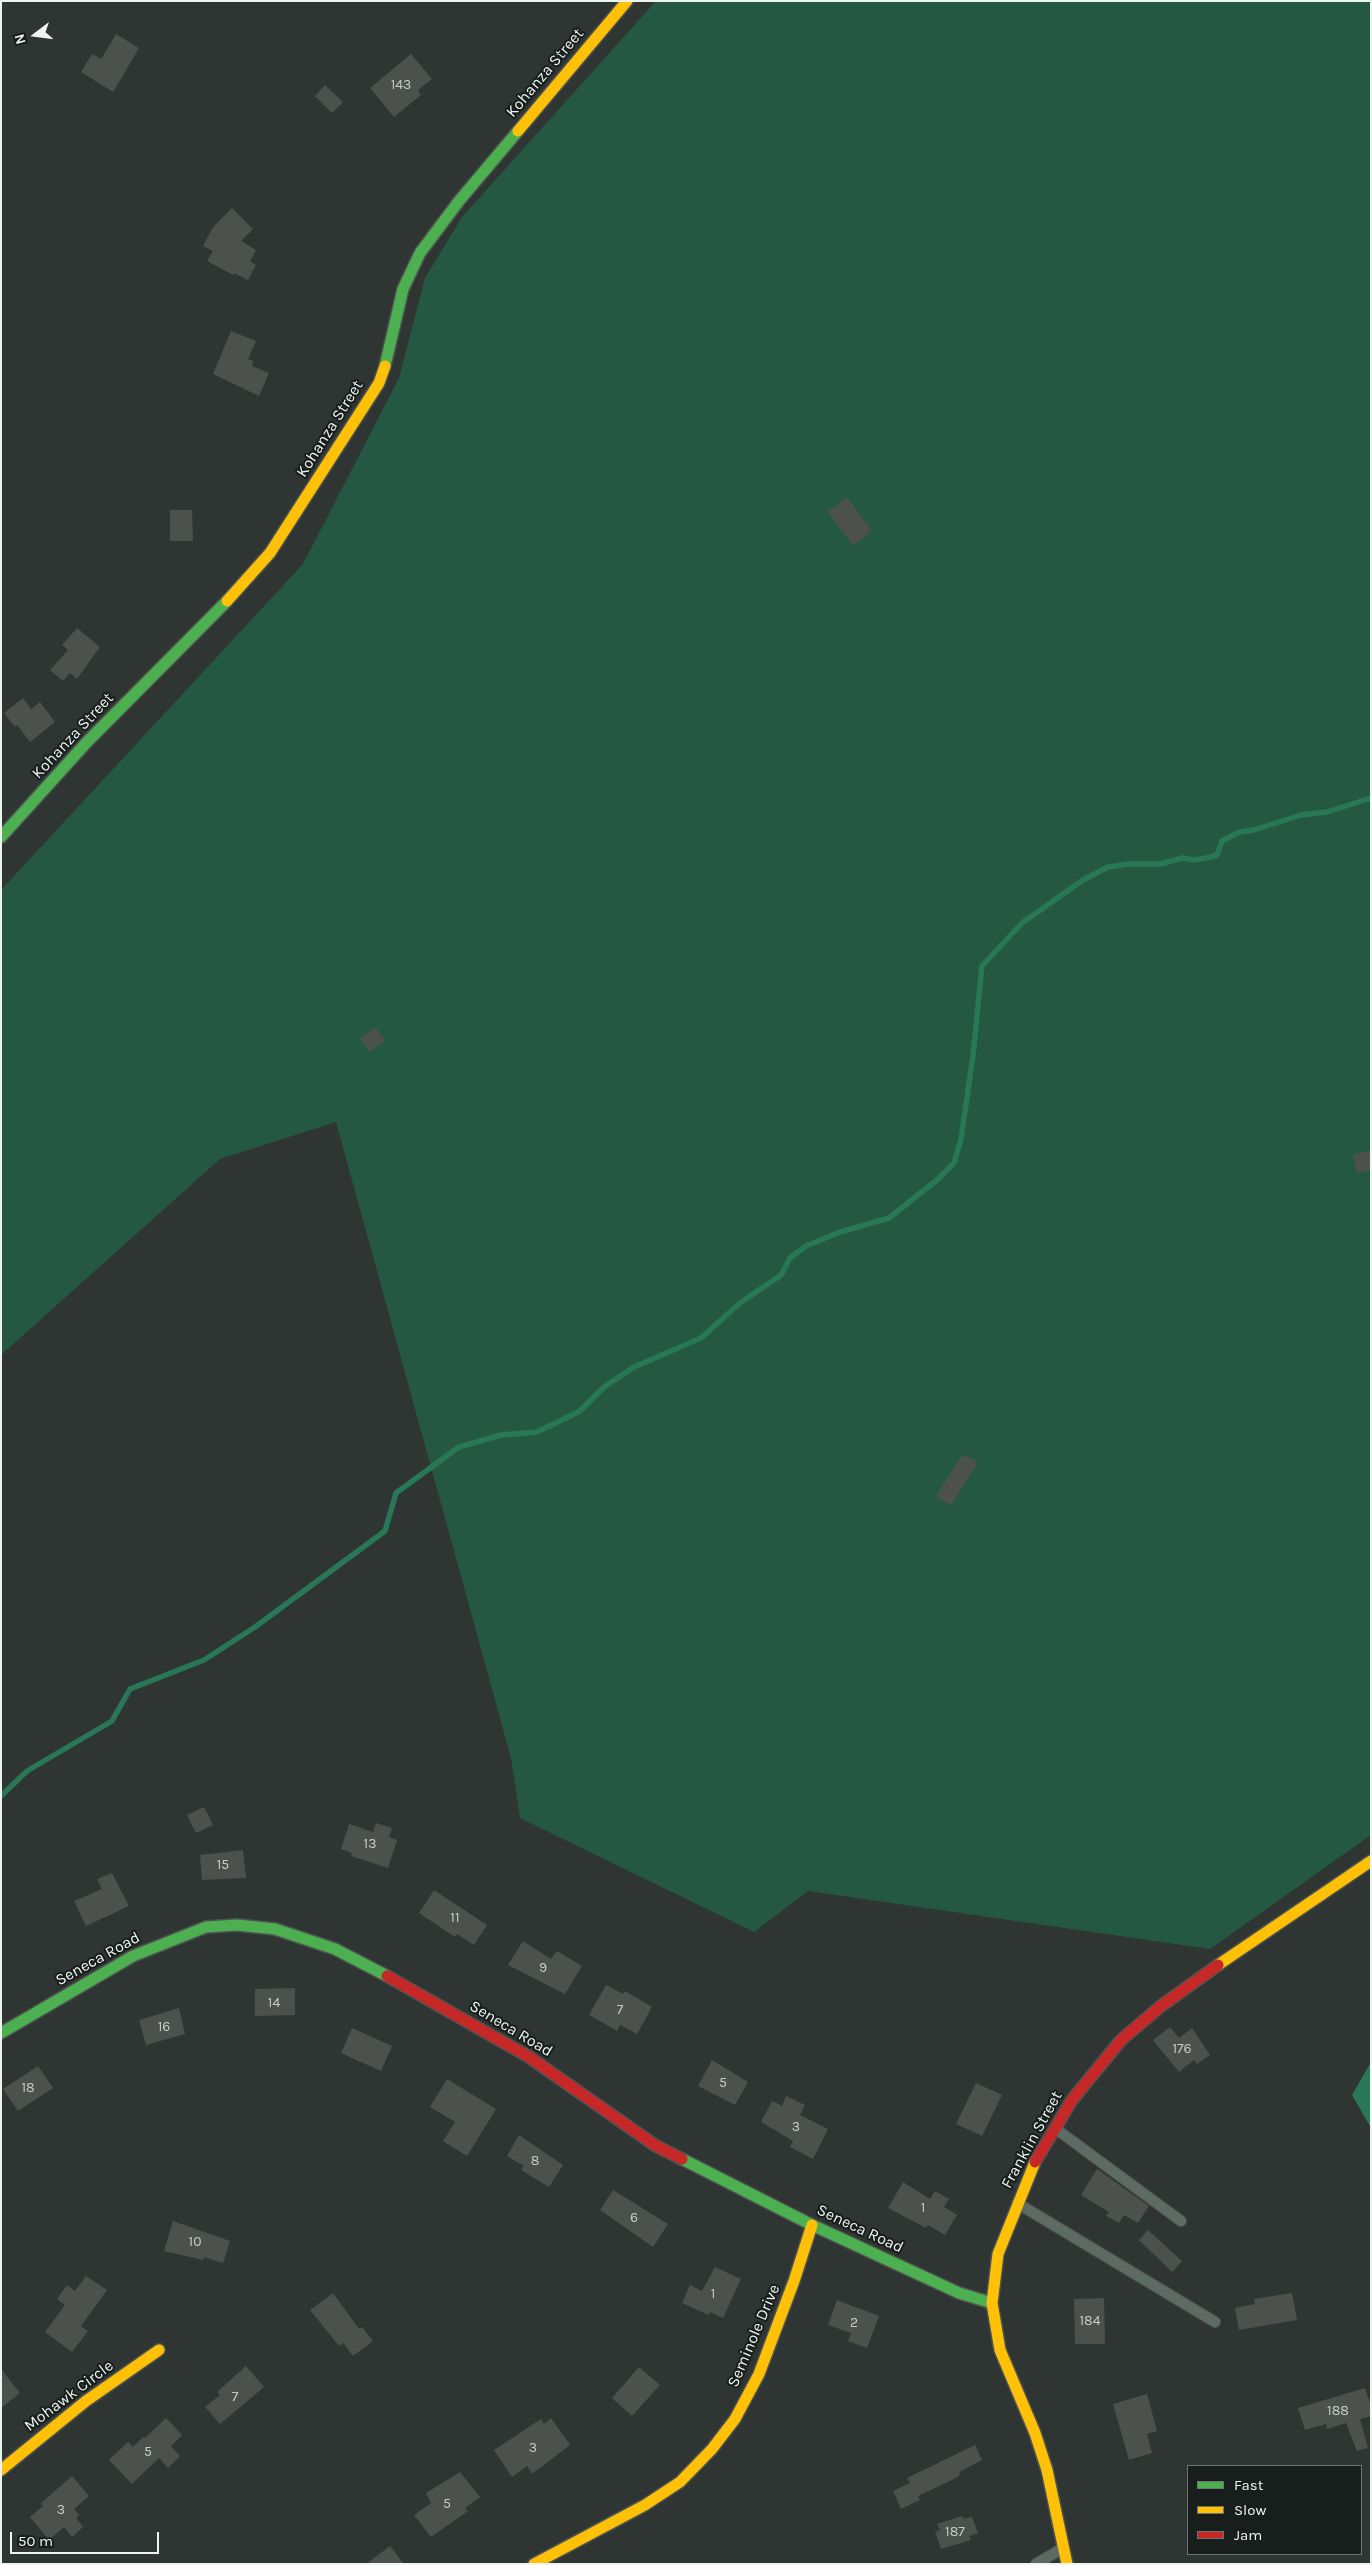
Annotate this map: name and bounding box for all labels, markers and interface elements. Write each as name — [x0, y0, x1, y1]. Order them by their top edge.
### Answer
north arrow — [10, 10, 60, 60]
street label: Kohanza Street — [502, 24, 588, 122]
text: N — [11, 32, 30, 46]
house number: 143 — [391, 77, 411, 93]
street label: Kohanza Street — [293, 377, 367, 481]
street label: Kohanza Street — [28, 689, 118, 783]
house number: 13 — [364, 1836, 376, 1852]
house number: 15 — [217, 1857, 229, 1873]
house number: 11 — [450, 1910, 460, 1926]
street label: Seneca Road — [52, 1928, 144, 1990]
house number: 9 — [539, 1960, 547, 1976]
house number: 14 — [268, 1995, 280, 2011]
street label: Seneca Road — [466, 1997, 556, 2061]
house number: 7 — [617, 2002, 623, 2018]
house number: 16 — [158, 2019, 170, 2035]
house number: 176 — [1172, 2041, 1192, 2057]
house number: 5 — [719, 2075, 727, 2091]
house number: 18 — [21, 2080, 35, 2096]
street label: Franklin Street — [997, 2088, 1067, 2192]
house number: 3 — [792, 2119, 800, 2135]
house number: 8 — [531, 2153, 539, 2169]
house number: 1 — [921, 2200, 925, 2216]
street label: Seneca Road — [814, 2201, 906, 2257]
house number: 6 — [630, 2210, 638, 2226]
house number: 10 — [189, 2234, 201, 2250]
street label: Seminole Drive — [724, 2282, 784, 2390]
house number: 1 — [711, 2286, 715, 2302]
house number: 184 — [1079, 2313, 1101, 2329]
house number: 2 — [850, 2315, 858, 2331]
street label: Mohawk Circle — [21, 2356, 117, 2436]
house number: 7 — [232, 2389, 238, 2405]
house number: 188 — [1327, 2403, 1349, 2419]
house number: 3 — [529, 2440, 537, 2456]
house number: 5 — [144, 2444, 152, 2460]
legend — [1187, 2465, 1362, 2555]
text: Fast — [1234, 2476, 1263, 2494]
house number: 5 — [443, 2496, 451, 2512]
text: Slow — [1234, 2501, 1266, 2519]
house number: 3 — [57, 2502, 65, 2518]
scale bar — [12, 2522, 161, 2554]
house number: 187 — [945, 2524, 965, 2540]
text: Jam — [1234, 2526, 1262, 2544]
text: 50 m — [18, 2532, 53, 2550]

